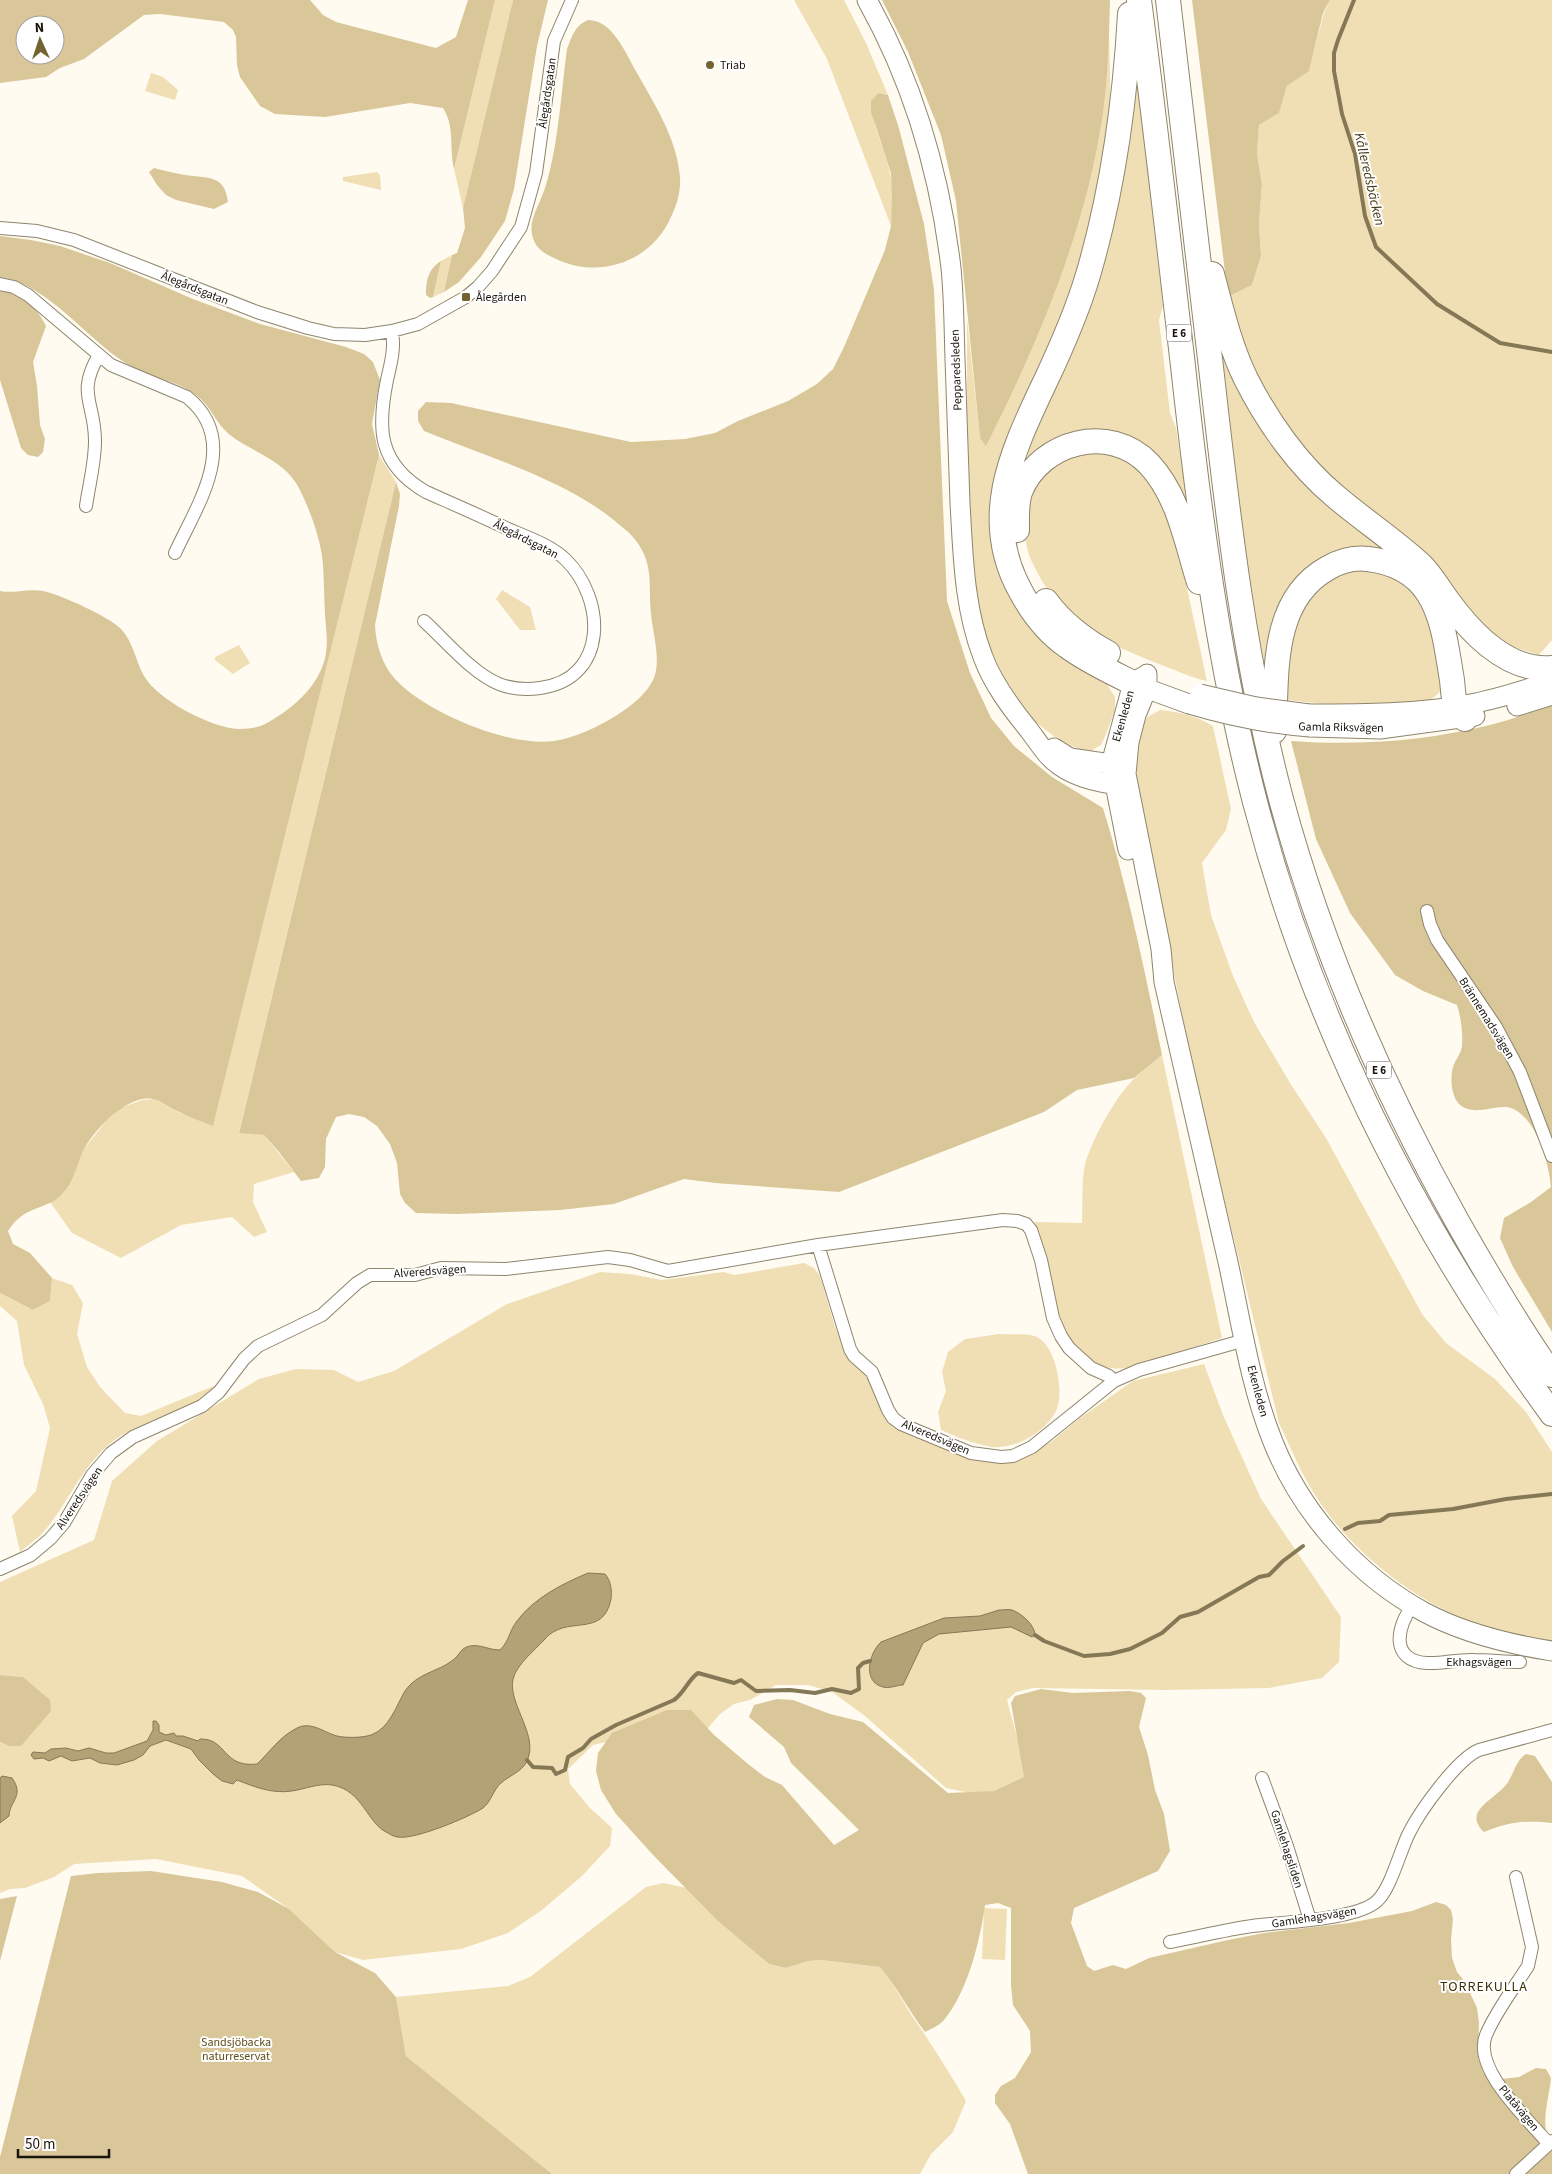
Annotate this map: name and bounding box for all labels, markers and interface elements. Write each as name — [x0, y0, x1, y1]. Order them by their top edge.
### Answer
north arrow — [15, 15, 65, 65]
text: N — [34, 18, 45, 38]
street label: Ålegårdsgatan — [534, 57, 561, 130]
place label: Triab — [720, 57, 746, 74]
marker: Triab — [704, 59, 716, 71]
water label: Kålleredsbäcken — [1349, 131, 1389, 228]
street label: Ålegårdsgatan — [159, 267, 231, 310]
place label: Ålegården — [476, 289, 527, 306]
marker: Ålegården — [460, 291, 472, 303]
road number: E 6 — [1166, 324, 1192, 342]
street label: Pepparedsleden — [947, 329, 966, 411]
street label: Ålegårdsgatan — [490, 516, 561, 563]
street label: Ekenleden — [1108, 688, 1139, 744]
street label: Gamla Riksvägen — [1298, 718, 1384, 737]
street label: Brännemadsvägen — [1455, 974, 1519, 1062]
road number: E 6 — [1366, 1062, 1392, 1078]
street label: Alveredsvägen — [393, 1260, 467, 1283]
street label: Ekenleden — [1242, 1363, 1273, 1419]
street label: Alveredsvägen — [899, 1415, 973, 1459]
street label: Alveredsvägen — [52, 1463, 107, 1533]
street label: Ekhagsvägen — [1446, 1654, 1512, 1671]
street label: Gamlehagsliden — [1266, 1808, 1307, 1890]
street label: Gamlehagsvägen — [1270, 1902, 1358, 1933]
district label: TORREKULLA — [1440, 1977, 1528, 1997]
park label: Sandsjöbacka naturreservat — [201, 2034, 271, 2065]
street label: Platåvägen — [1494, 2082, 1543, 2135]
scale bar — [18, 2126, 109, 2158]
text: 50 m — [25, 2134, 55, 2155]

